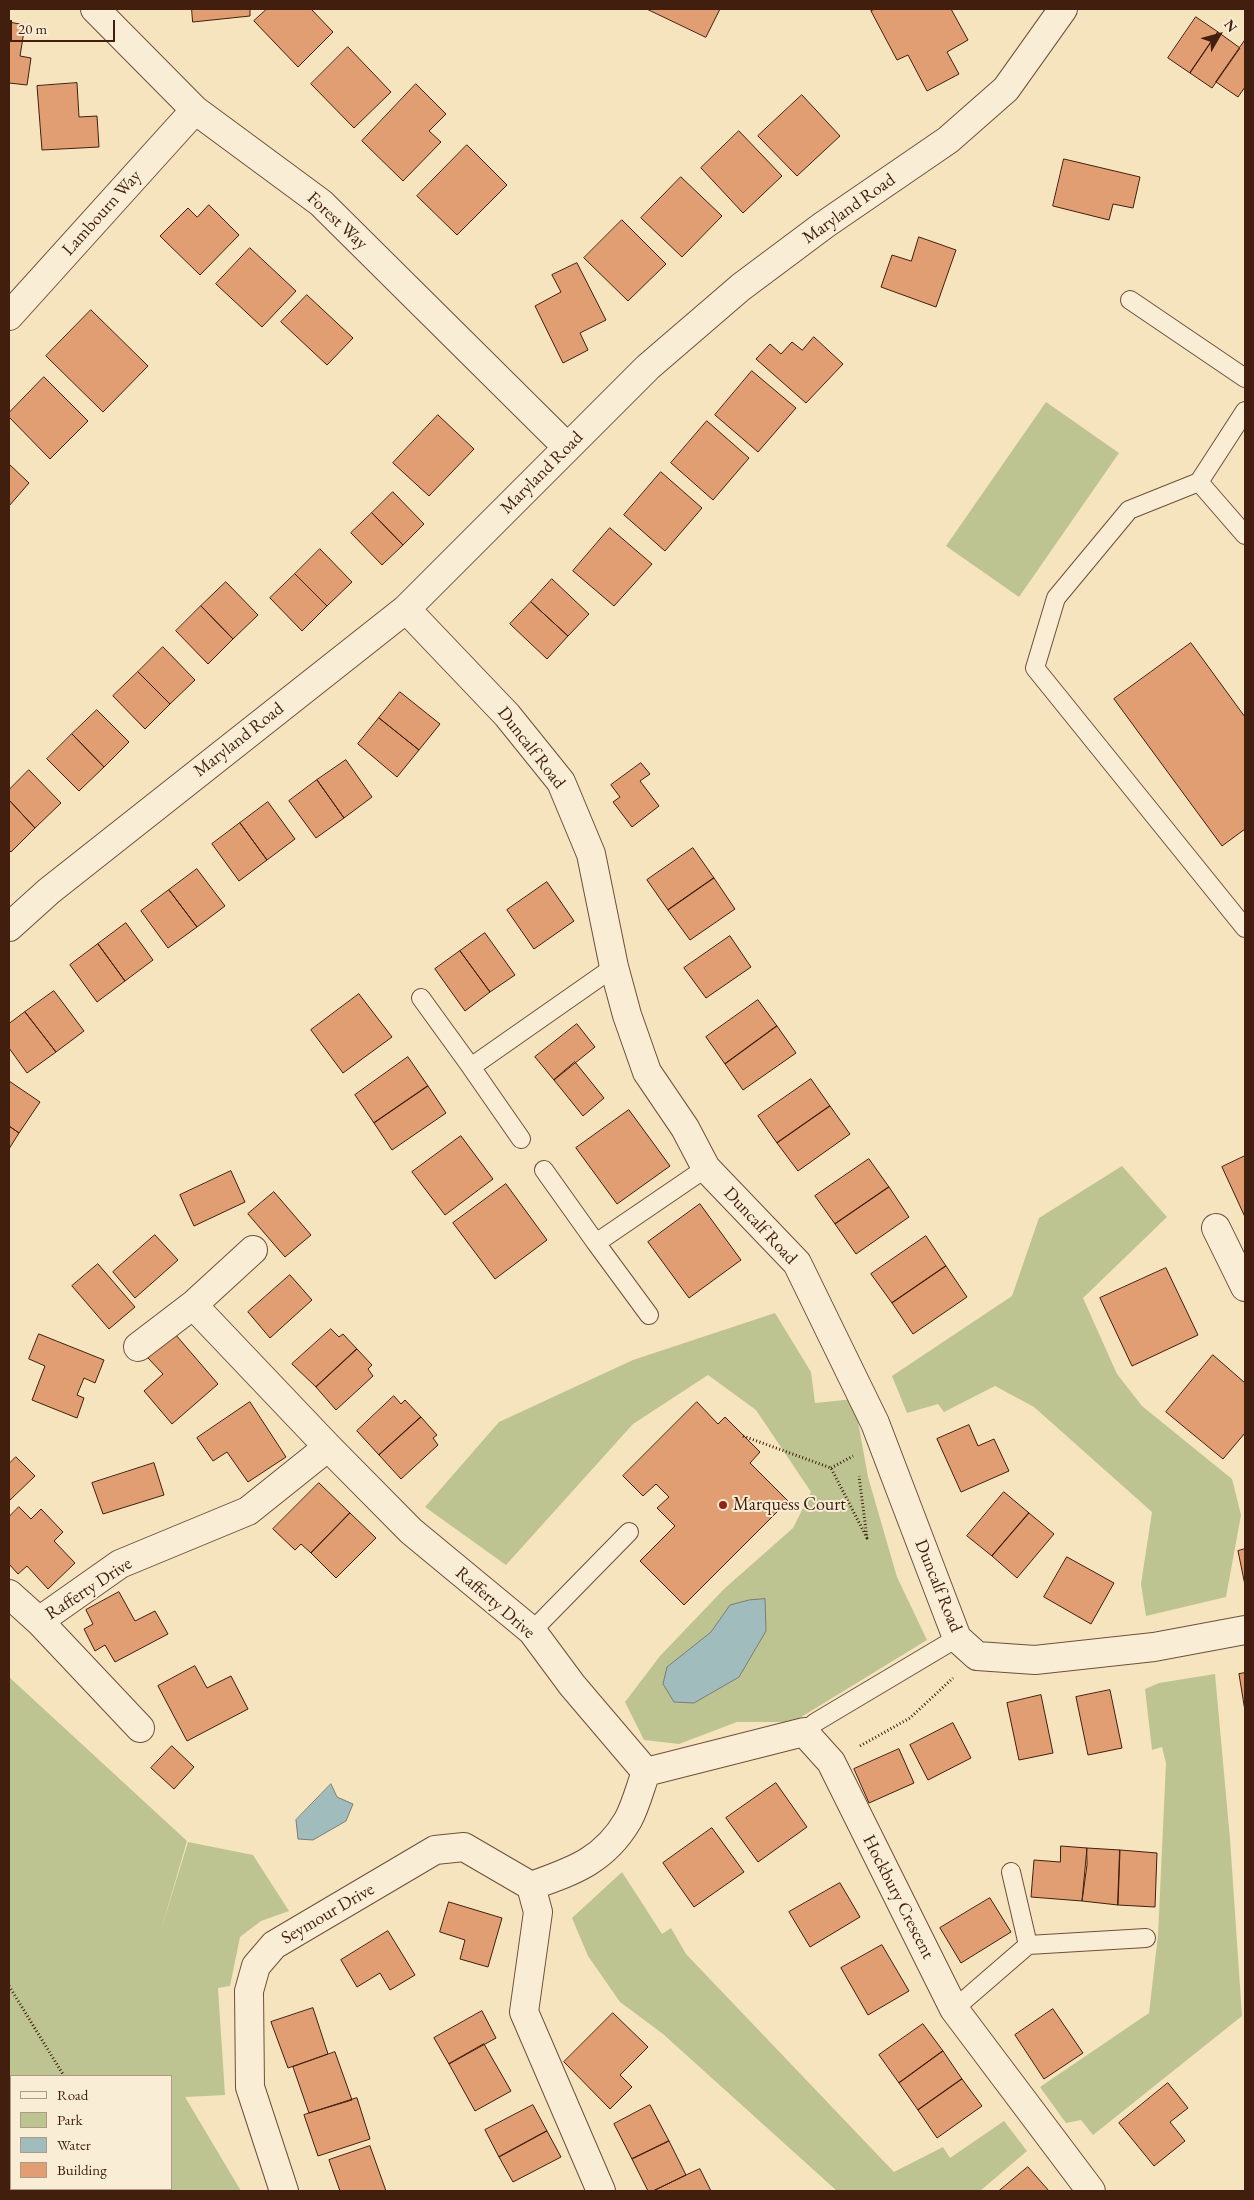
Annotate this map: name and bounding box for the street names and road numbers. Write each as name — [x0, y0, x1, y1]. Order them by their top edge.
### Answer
street label: Lambourn Way — [58, 166, 146, 260]
street label: Maryland Road — [798, 169, 900, 249]
street label: Forest Way — [302, 187, 372, 255]
street label: Maryland Road — [496, 427, 588, 519]
street label: Maryland Road — [190, 698, 288, 782]
street label: Duncalf Road — [492, 703, 570, 793]
street label: Duncalf Road — [719, 1183, 801, 1269]
street label: Duncalf Road — [910, 1536, 966, 1636]
street label: Rafferty Drive — [42, 1553, 136, 1625]
street label: Rafferty Drive — [451, 1563, 539, 1643]
street label: Hockbury Crescent — [857, 1831, 939, 1963]
street label: Seymour Drive — [278, 1879, 378, 1949]

